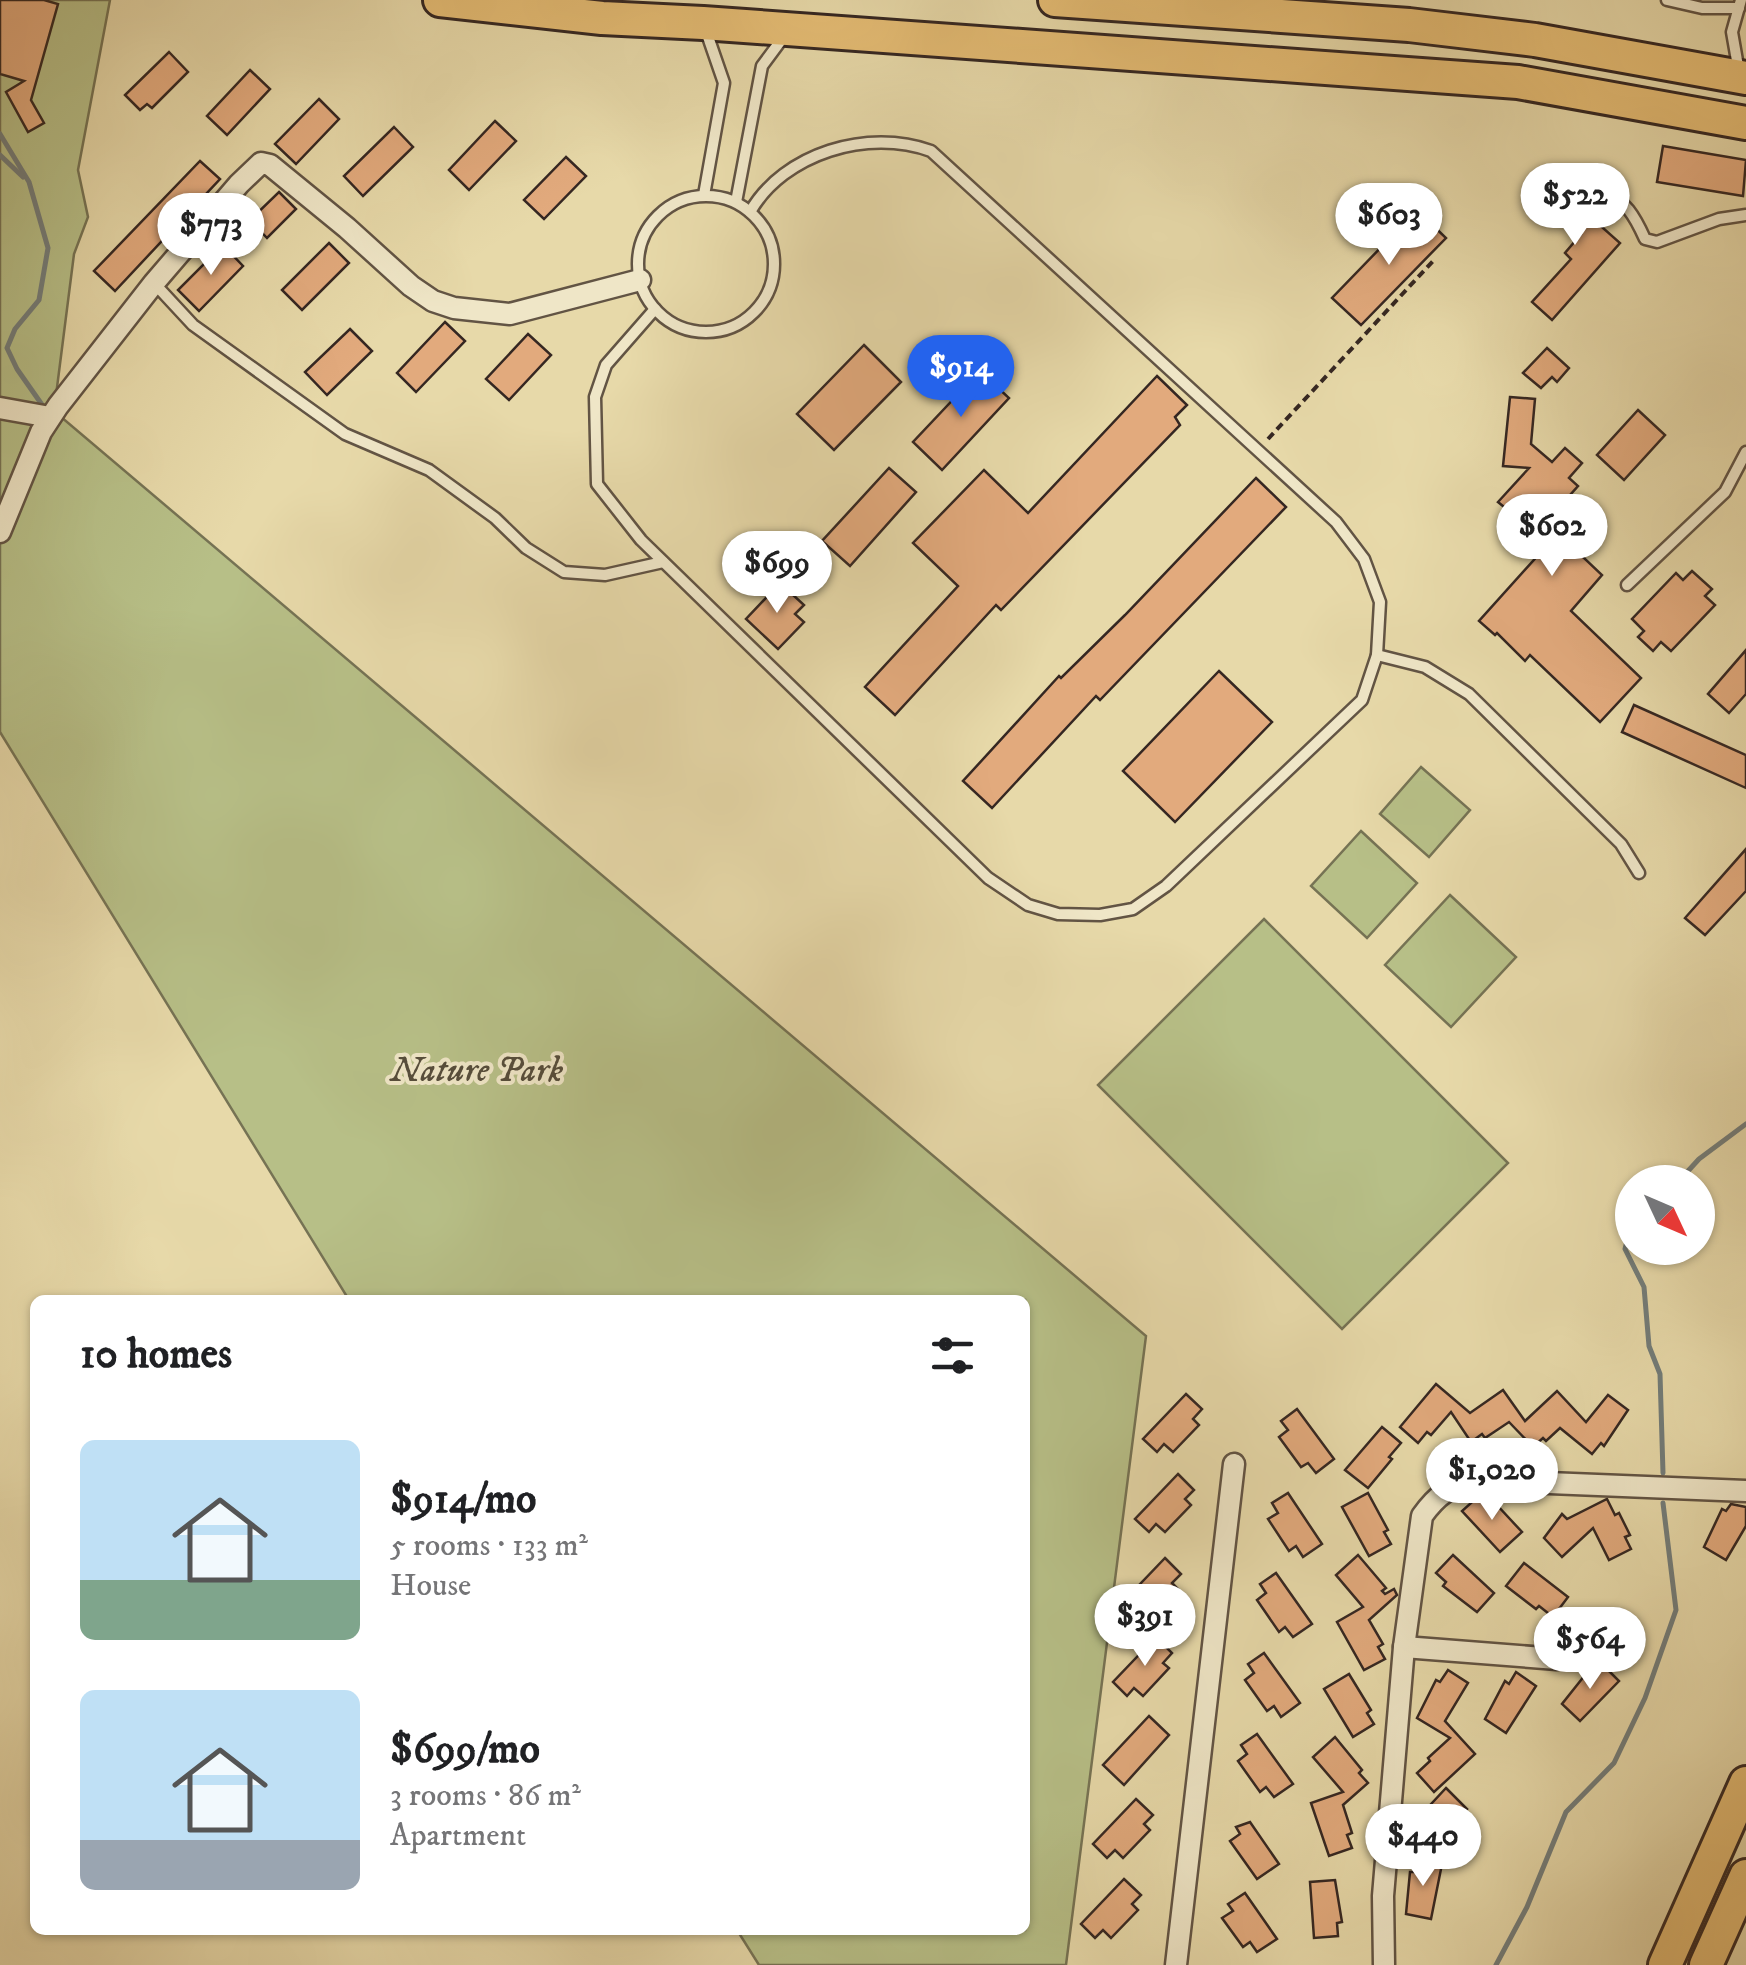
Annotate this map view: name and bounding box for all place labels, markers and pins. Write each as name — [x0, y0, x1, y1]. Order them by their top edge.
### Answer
pin: $522 — [1516, 163, 1634, 248]
pin: $603 — [1330, 183, 1448, 268]
pin: $773 — [152, 193, 270, 278]
pin: $914 — [902, 335, 1020, 420]
pin: $602 — [1493, 494, 1611, 579]
pin: $699 — [718, 531, 836, 616]
pin: $1,020 — [1411, 1438, 1573, 1523]
pin: $391 — [1086, 1584, 1204, 1669]
pin: $564 — [1531, 1607, 1649, 1692]
pin: $440 — [1364, 1804, 1482, 1889]

